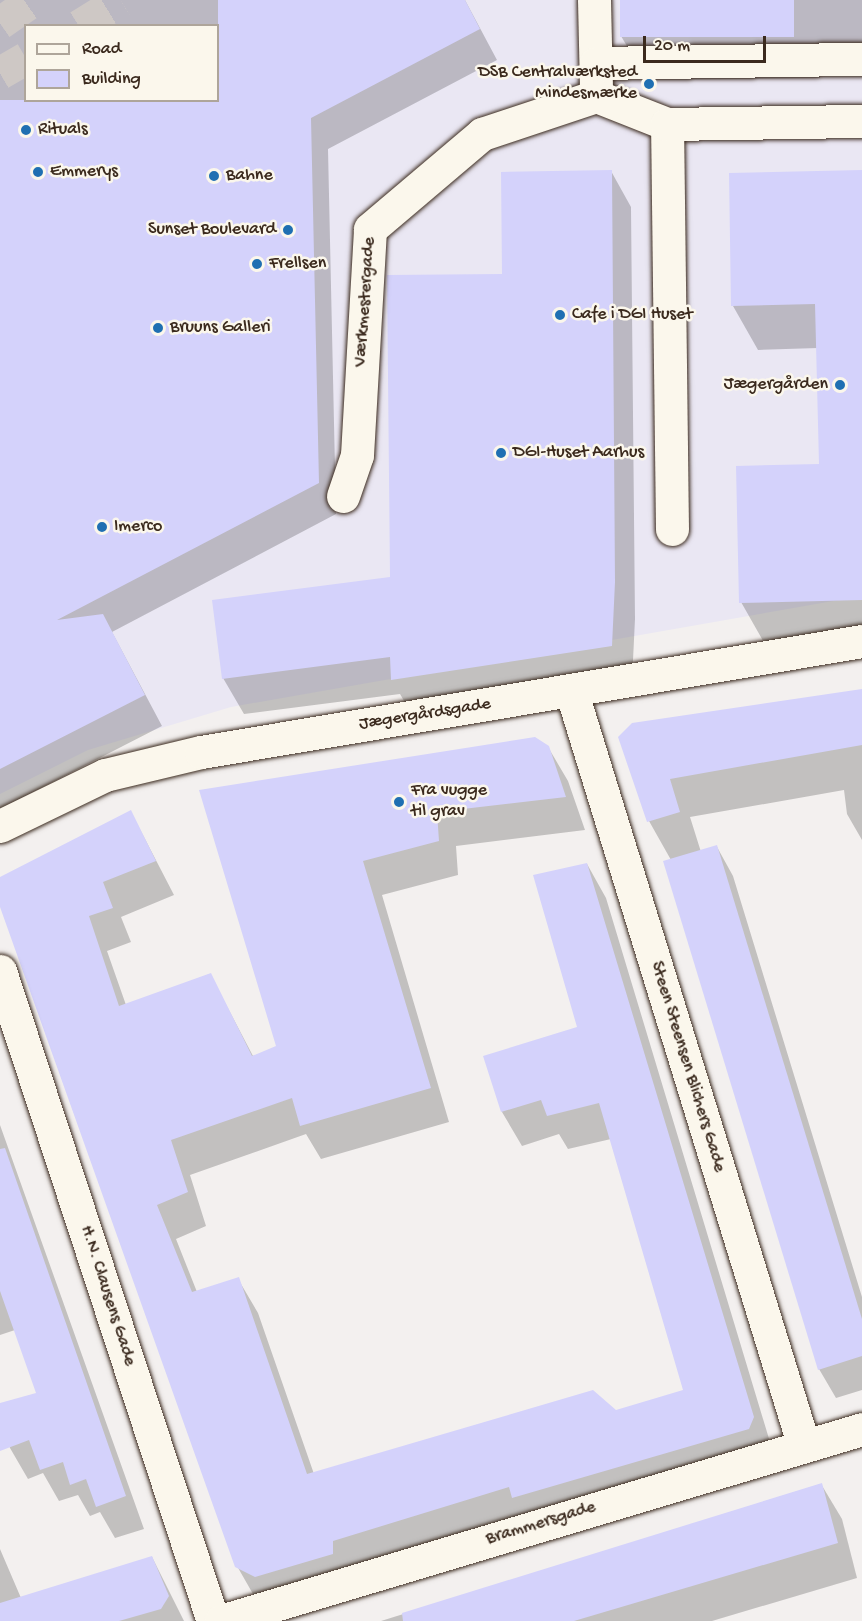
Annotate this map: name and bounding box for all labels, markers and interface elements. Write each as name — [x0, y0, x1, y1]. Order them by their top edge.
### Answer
legend — [24, 24, 219, 102]
scale bar — [646, 24, 769, 62]
text: 20 m — [654, 36, 690, 57]
text: Road — [82, 39, 121, 60]
place label: DSB Centralværksted Mindesmærke — [478, 63, 637, 106]
text: Building — [82, 69, 141, 90]
marker: DSB Centralværksted Mindesmærke — [642, 77, 656, 91]
place label: Rituals — [38, 119, 88, 141]
marker: Rituals — [19, 123, 33, 137]
place label: Emmerys — [50, 161, 118, 183]
marker: Emmerys — [31, 165, 45, 179]
place label: Bahne — [226, 165, 273, 187]
marker: Bahne — [207, 169, 221, 183]
place label: Sunset Boulevard — [148, 219, 276, 241]
marker: Sunset Boulevard — [281, 223, 295, 237]
street label: Værkmestergade — [351, 236, 381, 368]
place label: Frellsen — [269, 253, 326, 275]
marker: Frellsen — [250, 257, 264, 271]
place label: Cafe i DGI Huset — [572, 304, 693, 326]
marker: Cafe i DGI Huset — [553, 308, 567, 322]
place label: Bruuns Galleri — [170, 317, 271, 339]
marker: Bruuns Galleri — [151, 321, 165, 335]
place label: Jægergården — [724, 374, 828, 396]
marker: Jægergården — [833, 378, 847, 392]
place label: DGI-Huset Aarhus — [513, 442, 644, 464]
marker: DGI-Huset Aarhus — [494, 446, 508, 460]
place label: Imerco — [114, 516, 162, 538]
marker: Imerco — [95, 520, 109, 534]
street label: Jægergårdsgade — [358, 694, 492, 736]
place label: Fra vugge til grav — [411, 781, 487, 824]
marker: Fra vugge til grav — [392, 795, 406, 809]
street label: Steen Steensen Blichers Gade — [645, 959, 729, 1175]
street label: H.N. Clausens Gade — [74, 1223, 140, 1369]
street label: Brammersgade — [484, 1497, 598, 1551]

